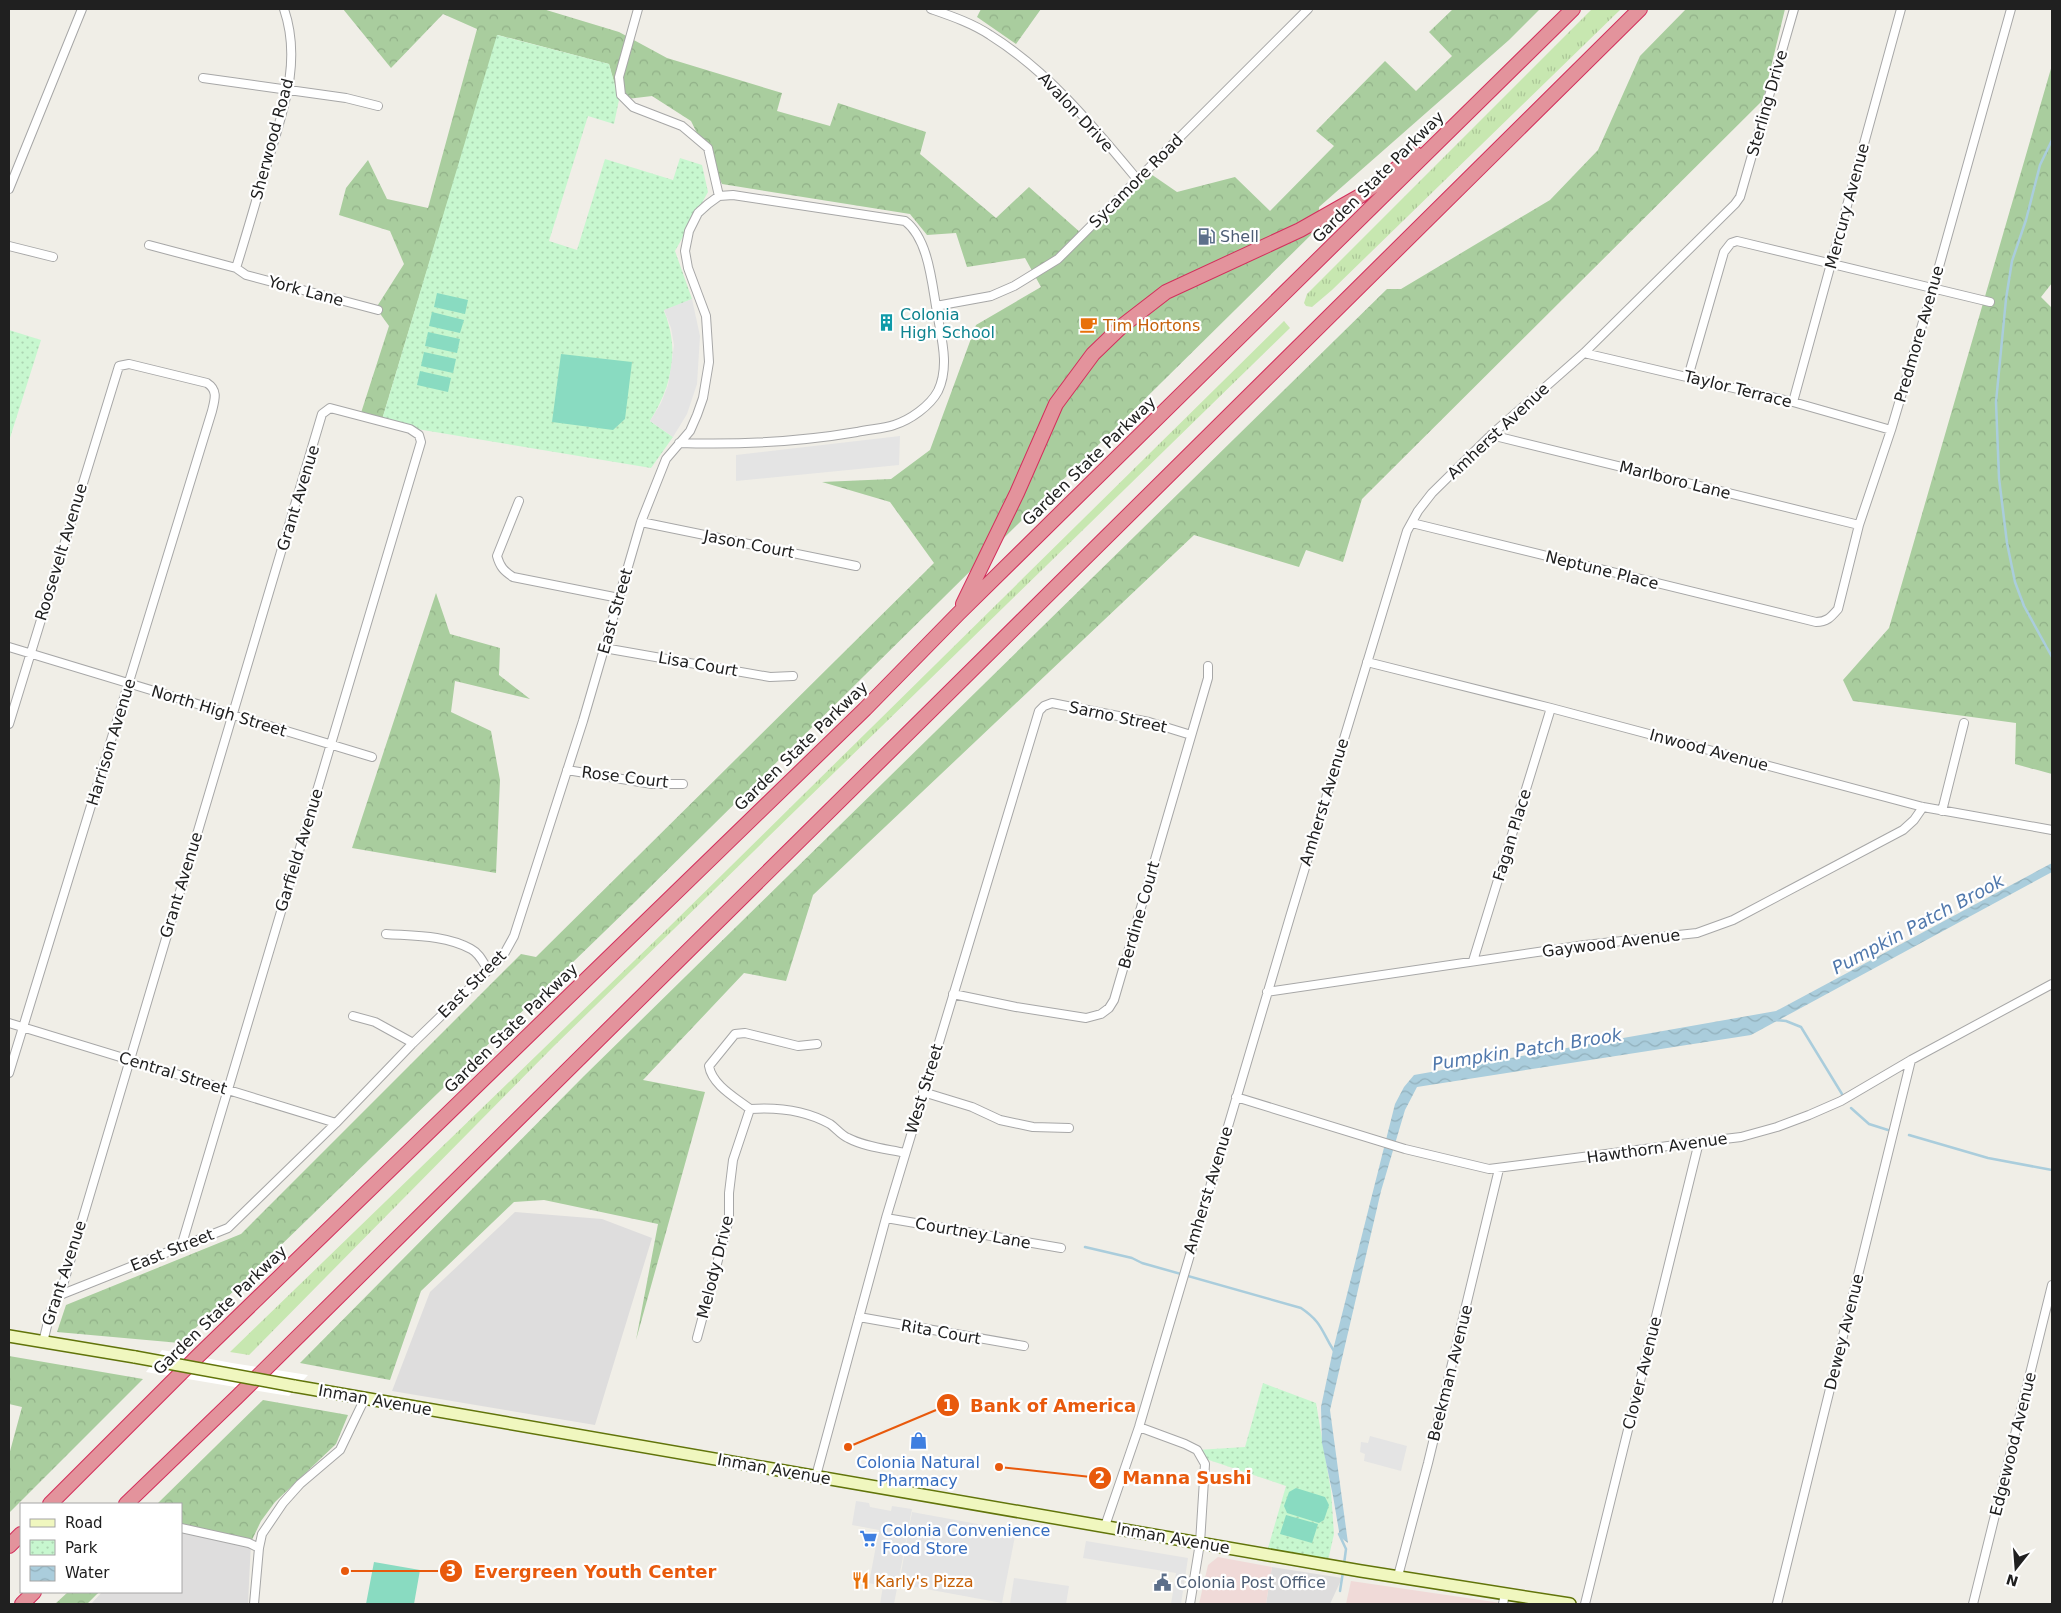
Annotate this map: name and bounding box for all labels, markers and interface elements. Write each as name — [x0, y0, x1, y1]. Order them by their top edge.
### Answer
street label: Sterling Drive — [1743, 48, 1791, 158]
street label: Avalon Drive — [1034, 68, 1118, 156]
street label: Sherwood Road — [247, 76, 297, 202]
street label: Garden State Parkway — [1308, 107, 1448, 247]
street label: Sycamore Road — [1085, 130, 1187, 232]
street label: Mercury Avenue — [1821, 141, 1873, 271]
fuel station icon: Shell — [1196, 226, 1216, 246]
place label: Shell — [1220, 227, 1259, 246]
street label: Predmore Avenue — [1890, 263, 1948, 405]
street label: York Lane — [265, 272, 346, 310]
place label: Colonia High School — [900, 305, 995, 342]
building icon: Colonia High School — [876, 313, 896, 333]
cafe icon: Tim Hortons — [1079, 315, 1099, 335]
place label: Tim Hortons — [1102, 316, 1200, 335]
street label: Taylor Terrace — [1681, 366, 1794, 412]
street label: Amherst Avenue — [1443, 379, 1553, 483]
street label: Garden State Parkway — [1018, 392, 1160, 530]
street label: Grant Avenue — [273, 443, 323, 553]
street label: Marlboro Lane — [1617, 457, 1733, 503]
street label: Roosevelt Avenue — [31, 481, 91, 623]
street label: Jason Court — [701, 526, 796, 562]
street label: Neptune Place — [1543, 547, 1661, 593]
street label: East Street — [594, 566, 636, 656]
street label: Lisa Court — [657, 648, 739, 680]
street label: Harrison Avenue — [83, 676, 139, 808]
street label: Garden State Parkway — [730, 677, 872, 815]
street label: North High Street — [149, 681, 289, 741]
street label: Sarno Street — [1067, 697, 1169, 737]
street label: Inwood Avenue — [1648, 725, 1770, 775]
street label: Amherst Avenue — [1296, 736, 1352, 868]
street label: Rose Court — [580, 762, 670, 792]
street label: Garfield Avenue — [271, 786, 327, 914]
street label: Fagan Place — [1489, 787, 1535, 883]
street label: Grant Avenue — [156, 830, 206, 940]
street label: Berdine Court — [1115, 859, 1163, 971]
water label: Pumpkin Patch Brook — [1828, 869, 2009, 978]
street label: Gaywood Avenue — [1541, 925, 1681, 961]
street label: East Street — [434, 946, 510, 1022]
street label: Garden State Parkway — [440, 959, 582, 1097]
water label: Pumpkin Patch Brook — [1431, 1023, 1625, 1074]
street label: West Street — [901, 1042, 947, 1136]
street label: Central Street — [117, 1048, 229, 1098]
street label: Amherst Avenue — [1180, 1124, 1236, 1256]
street label: Hawthorn Avenue — [1585, 1129, 1729, 1167]
street label: Courtney Lane — [914, 1213, 1032, 1253]
street label: Melody Drive — [693, 1214, 737, 1320]
street label: Grant Avenue — [38, 1218, 90, 1328]
street label: East Street — [128, 1225, 216, 1275]
street label: Garden State Parkway — [149, 1241, 291, 1379]
street label: Dewey Avenue — [1820, 1272, 1868, 1392]
street label: Beekman Avenue — [1424, 1303, 1476, 1443]
street label: Clover Avenue — [1619, 1315, 1665, 1431]
street label: Rita Court — [900, 1316, 982, 1348]
street label: Edgewood Avenue — [1986, 1370, 2040, 1518]
street label: Inman Avenue — [317, 1381, 433, 1419]
callout: Bank of America — [935, 1389, 1146, 1422]
text: Bank of America — [970, 1395, 1136, 1416]
text: 1 — [943, 1397, 953, 1415]
shop icon: Colonia Natural Pharmacy — [908, 1431, 928, 1451]
street label: Inman Avenue — [716, 1450, 832, 1488]
place label: Colonia Natural Pharmacy — [856, 1453, 980, 1490]
callout: Manna Sushi — [1087, 1462, 1262, 1495]
text: Manna Sushi — [1122, 1467, 1252, 1488]
text: 2 — [1095, 1469, 1105, 1487]
legend — [20, 1503, 182, 1593]
text: Road — [65, 1514, 103, 1532]
street label: Inman Avenue — [1115, 1519, 1231, 1557]
place label: Colonia Convenience Food Store — [882, 1521, 1050, 1558]
supermarket icon: Colonia Convenience Food Store — [858, 1529, 878, 1549]
text: Park — [65, 1539, 98, 1557]
north arrow — [1991, 1543, 2041, 1593]
callout: Evergreen Youth Center — [439, 1555, 726, 1588]
text: Evergreen Youth Center — [474, 1561, 716, 1582]
text: 3 — [446, 1562, 456, 1580]
text: Water — [65, 1564, 110, 1582]
restaurant icon: Karly's Pizza — [851, 1571, 871, 1591]
text: N — [2004, 1571, 2020, 1590]
place label: Karly's Pizza — [875, 1572, 974, 1591]
public building icon: Colonia Post Office — [1152, 1572, 1172, 1592]
place label: Colonia Post Office — [1176, 1573, 1326, 1592]

